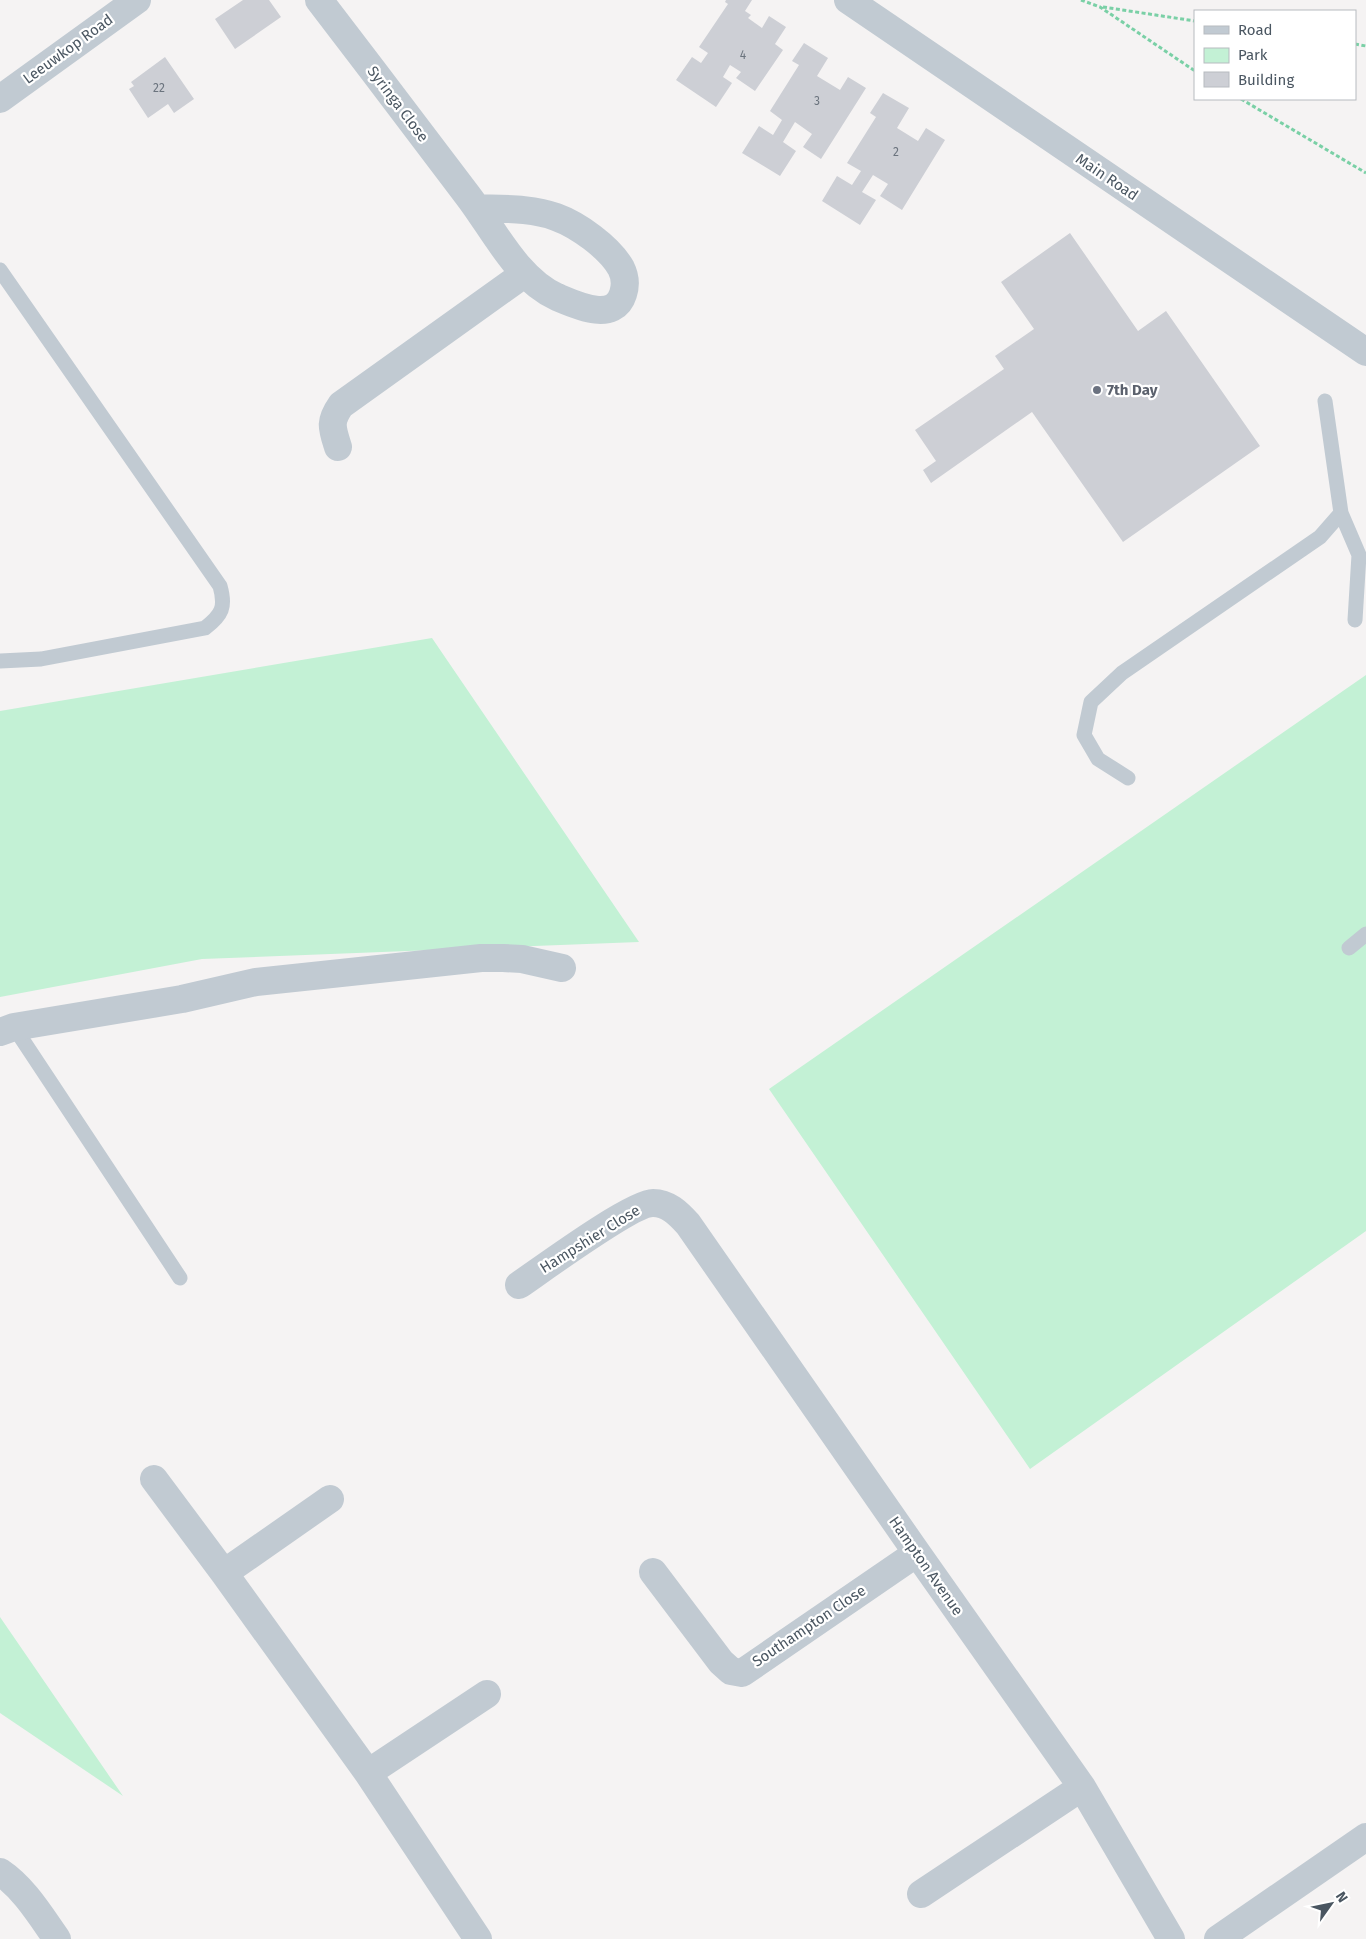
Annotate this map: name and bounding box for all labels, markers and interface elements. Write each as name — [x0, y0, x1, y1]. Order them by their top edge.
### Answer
street label: Leeuwkop Road — [20, 10, 116, 88]
legend — [1194, 10, 1356, 100]
text: Road — [1238, 21, 1273, 39]
text: Park — [1238, 46, 1268, 64]
house number: 4 — [740, 48, 747, 62]
street label: Syringa Close — [364, 62, 432, 146]
text: Building — [1238, 71, 1294, 89]
house number: 22 — [153, 81, 165, 95]
house number: 3 — [814, 94, 820, 108]
house number: 2 — [893, 145, 899, 159]
street label: Main Road — [1072, 150, 1142, 204]
place label: 7th Day — [1107, 381, 1158, 399]
marker: 7th Day — [1091, 384, 1103, 396]
street label: Hampshier Close — [537, 1201, 643, 1277]
street label: Hampton Avenue — [885, 1513, 967, 1619]
street label: Southampton Close — [749, 1581, 869, 1671]
north arrow — [1306, 1879, 1356, 1929]
text: N — [1332, 1889, 1351, 1906]

